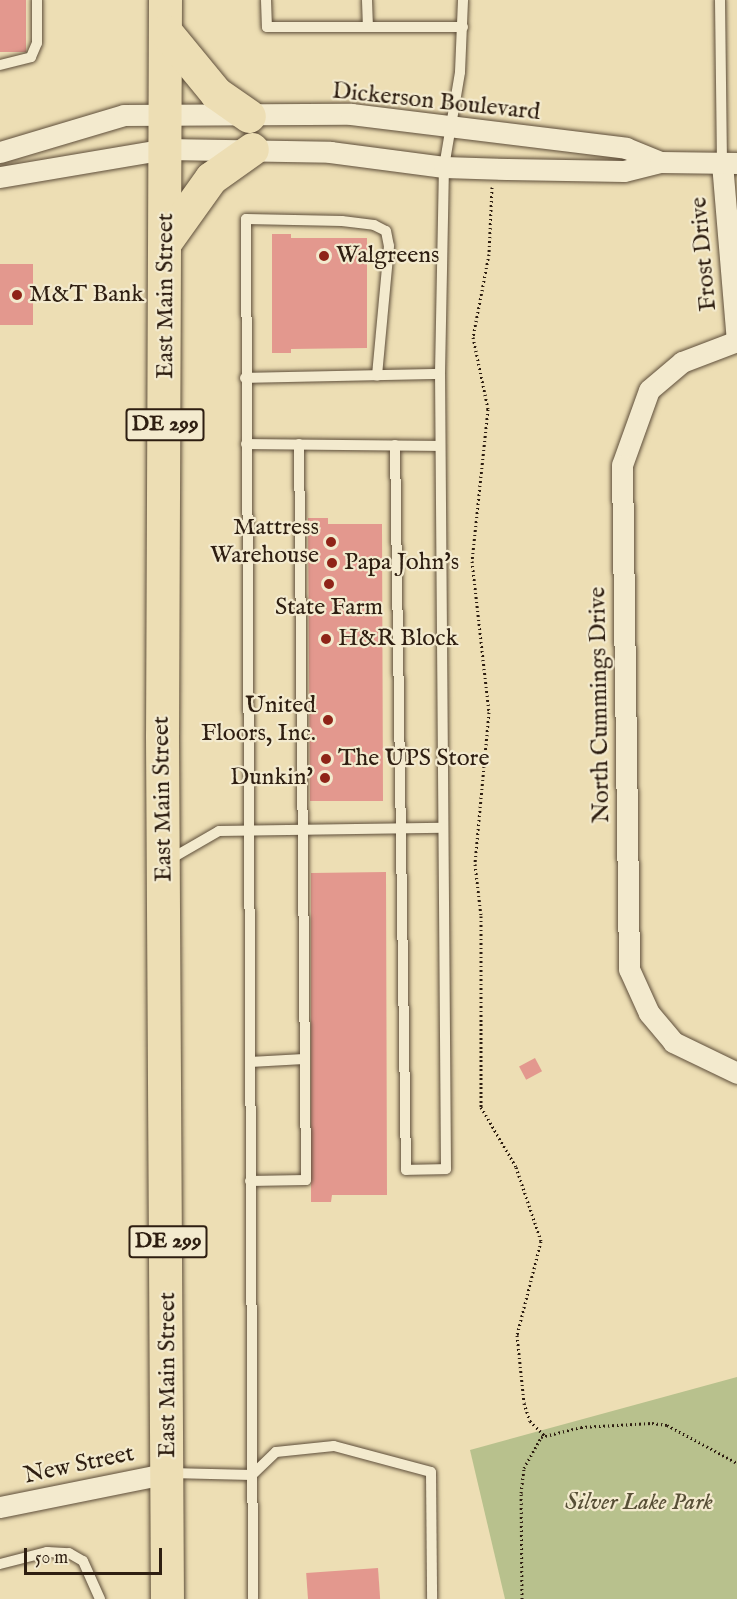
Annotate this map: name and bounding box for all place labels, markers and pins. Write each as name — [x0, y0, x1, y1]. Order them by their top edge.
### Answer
place label: Walgreens — [336, 242, 439, 270]
marker: Walgreens — [317, 249, 331, 263]
place label: M&T Bank — [29, 281, 144, 309]
marker: M&T Bank — [10, 288, 24, 302]
place label: Mattress Warehouse — [210, 514, 319, 570]
marker: Mattress Warehouse — [324, 535, 338, 549]
place label: Papa John's — [344, 549, 459, 577]
marker: Papa John's — [325, 556, 339, 570]
marker: State Farm — [322, 577, 336, 591]
place label: State Farm — [275, 594, 383, 622]
place label: H&R Block — [338, 625, 458, 653]
marker: H&R Block — [319, 632, 333, 646]
place label: United Floors, Inc. — [201, 692, 316, 748]
marker: United Floors, Inc. — [321, 713, 335, 727]
place label: The UPS Store — [338, 745, 489, 773]
marker: The UPS Store — [319, 752, 333, 766]
place label: Dunkin' — [230, 764, 313, 792]
marker: Dunkin' — [318, 771, 332, 785]

